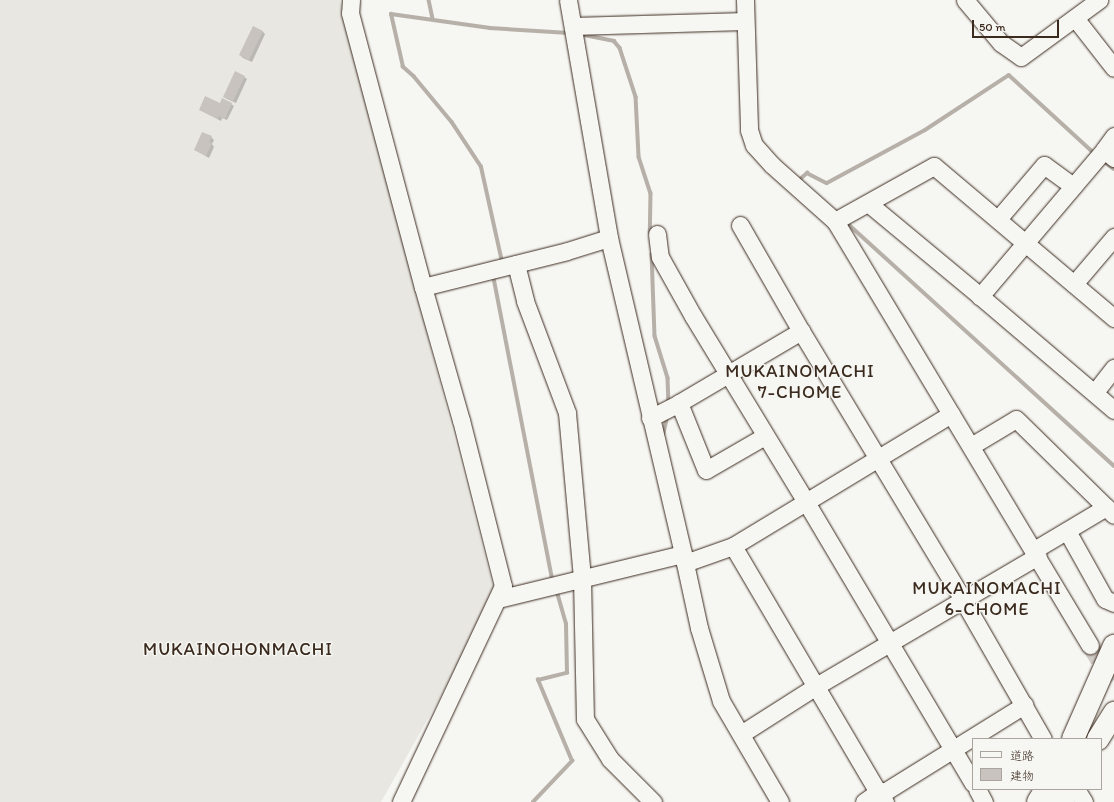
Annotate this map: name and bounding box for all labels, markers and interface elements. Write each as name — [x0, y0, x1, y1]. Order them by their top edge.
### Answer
scale bar — [974, 12, 1061, 38]
text: 50 m — [979, 20, 1005, 34]
district label: MUKAINOMACHI 7-CHOME — [725, 361, 875, 404]
district label: MUKAINOMACHI 6-CHOME — [912, 578, 1062, 620]
district label: MUKAINOHONMACHI — [143, 638, 333, 660]
legend — [972, 738, 1102, 790]
text: 道路 — [1010, 749, 1034, 763]
text: 建物 — [1010, 769, 1034, 783]

